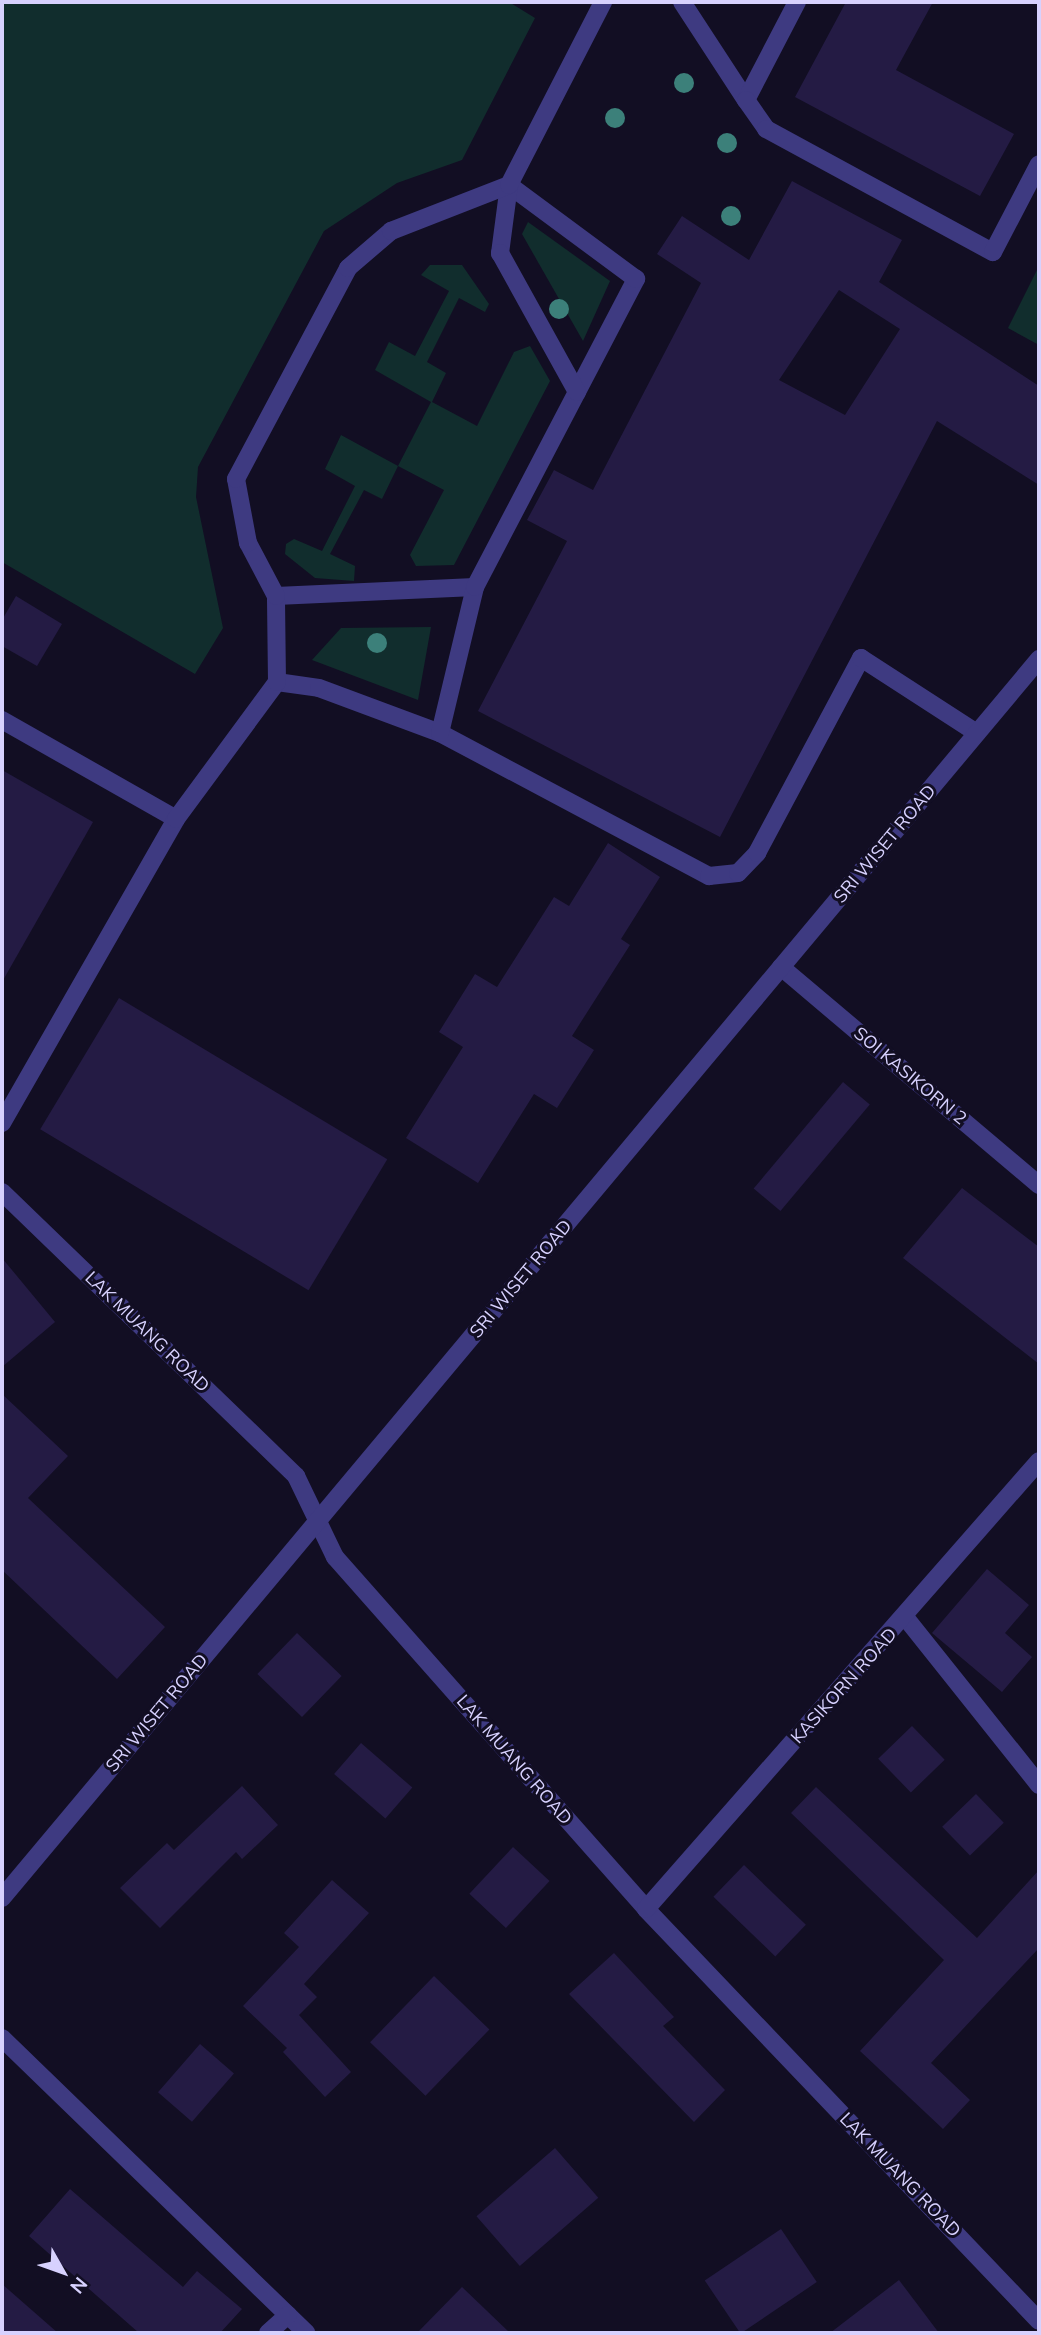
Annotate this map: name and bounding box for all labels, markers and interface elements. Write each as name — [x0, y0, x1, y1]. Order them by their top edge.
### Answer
street label: SRI WISET ROAD — [829, 781, 941, 907]
street label: SOI KASIKORN 2 — [849, 1023, 971, 1129]
street label: SRI WISET ROAD — [465, 1216, 577, 1342]
street label: LAK MUANG ROAD — [80, 1267, 214, 1397]
street label: KASIKORN ROAD — [786, 1624, 902, 1748]
street label: SRI WISET ROAD — [101, 1650, 213, 1776]
street label: LAK MUANG ROAD — [452, 1691, 576, 1829]
street label: LAK MUANG ROAD — [835, 2108, 965, 2242]
north arrow — [28, 2237, 98, 2307]
text: N — [65, 2272, 93, 2299]

